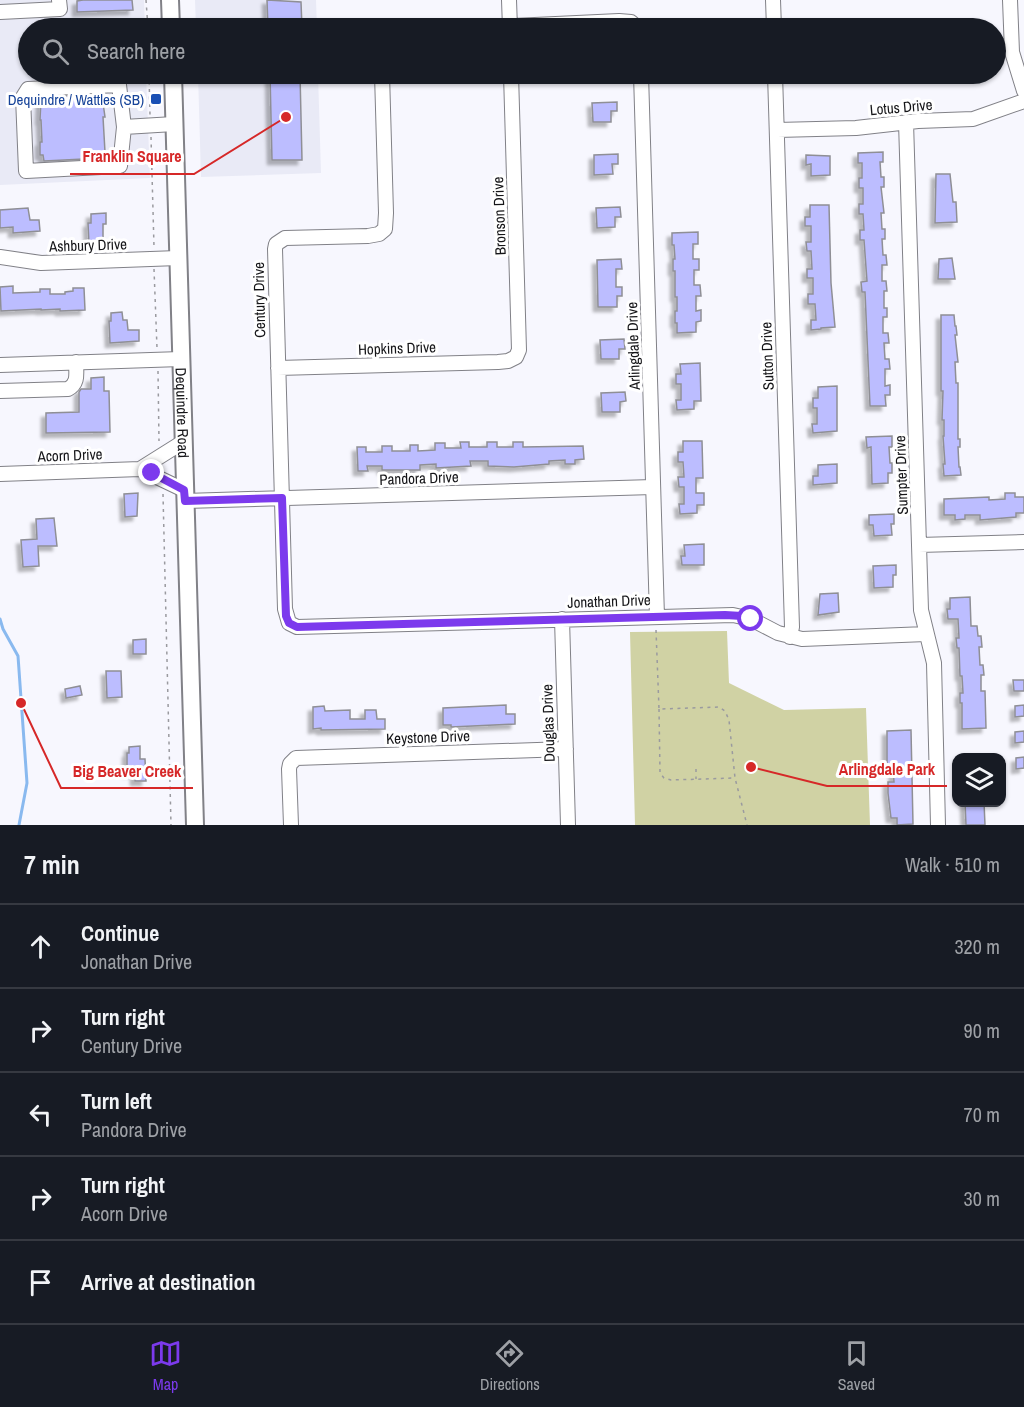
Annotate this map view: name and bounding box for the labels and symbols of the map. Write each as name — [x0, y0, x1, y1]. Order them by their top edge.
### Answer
place label: Dequindre / Wattles (SB) — [8, 89, 144, 110]
marker: Dequindre / Wattles (SB) — [149, 92, 163, 106]
street label: Lotus Drive — [869, 94, 933, 120]
callout: Franklin Square — [70, 140, 194, 174]
text: Franklin Square — [82, 145, 182, 167]
street label: Bronson Drive — [487, 176, 511, 256]
street label: Ashbury Drive — [48, 233, 127, 257]
street label: Century Drive — [248, 262, 270, 338]
street label: Arlingdale Drive — [621, 301, 645, 391]
street label: Sutton Drive — [755, 321, 779, 391]
street label: Hopkins Drive — [358, 336, 436, 360]
street label: Dequindre Road — [171, 367, 195, 458]
street label: Sumpter Drive — [889, 435, 913, 515]
street label: Acorn Drive — [36, 443, 103, 467]
route end — [138, 459, 164, 485]
street label: Pandora Drive — [379, 466, 459, 490]
street label: Jonathan Drive — [567, 589, 651, 613]
route start — [737, 605, 763, 631]
street label: Douglas Drive — [536, 684, 560, 762]
street label: Keystone Drive — [386, 725, 471, 749]
callout: Arlingdale Park — [827, 752, 947, 786]
callout: Big Beaver Creek — [61, 754, 193, 788]
text: Arlingdale Park — [839, 758, 936, 780]
text: Big Beaver Creek — [73, 760, 182, 782]

